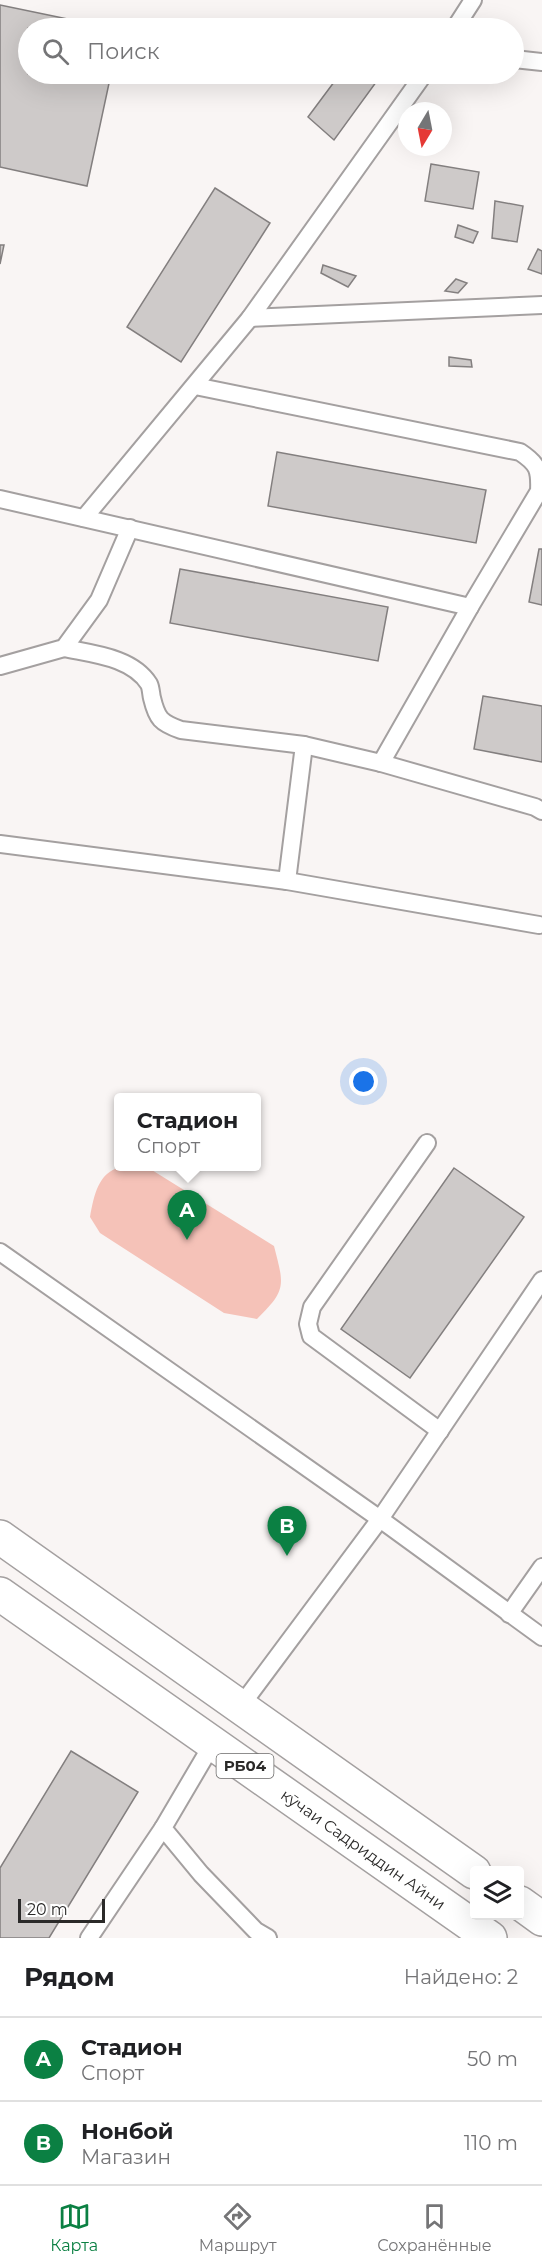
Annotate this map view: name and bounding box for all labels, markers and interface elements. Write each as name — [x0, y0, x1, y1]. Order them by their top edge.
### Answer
search box — [18, 18, 524, 84]
icon: search — [39, 35, 72, 68]
text: Поиск — [87, 38, 159, 65]
north arrow — [398, 102, 452, 156]
your location — [349, 1067, 378, 1096]
popup — [114, 1093, 261, 1171]
text: Стадион — [137, 1107, 238, 1134]
text: Спорт — [137, 1134, 200, 1158]
pin: A — [168, 1190, 207, 1240]
pin: B — [268, 1506, 306, 1556]
road number: РБ04 — [216, 1754, 274, 1778]
street label: кӯчаи Садриддин Айни — [277, 1785, 449, 1914]
map controls — [470, 1866, 524, 1920]
button: layers — [470, 1866, 524, 1920]
scale bar — [18, 1896, 105, 1924]
text: 20 m — [27, 1900, 68, 1919]
text: Рядом — [24, 1961, 115, 1993]
text: Найдено: 2 — [404, 1965, 518, 1989]
text: Стадион — [81, 2034, 182, 2061]
text: A — [36, 2047, 51, 2071]
text: 50 m — [467, 2047, 518, 2071]
text: Спорт — [81, 2061, 144, 2085]
text: Нонбой — [81, 2118, 173, 2145]
text: B — [36, 2131, 51, 2155]
text: 110 m — [464, 2131, 518, 2155]
text: Магазин — [81, 2145, 171, 2169]
tab: Карта — [50, 2200, 98, 2255]
tab: Маршрут — [199, 2200, 277, 2255]
tab: Сохранённые — [377, 2200, 492, 2255]

